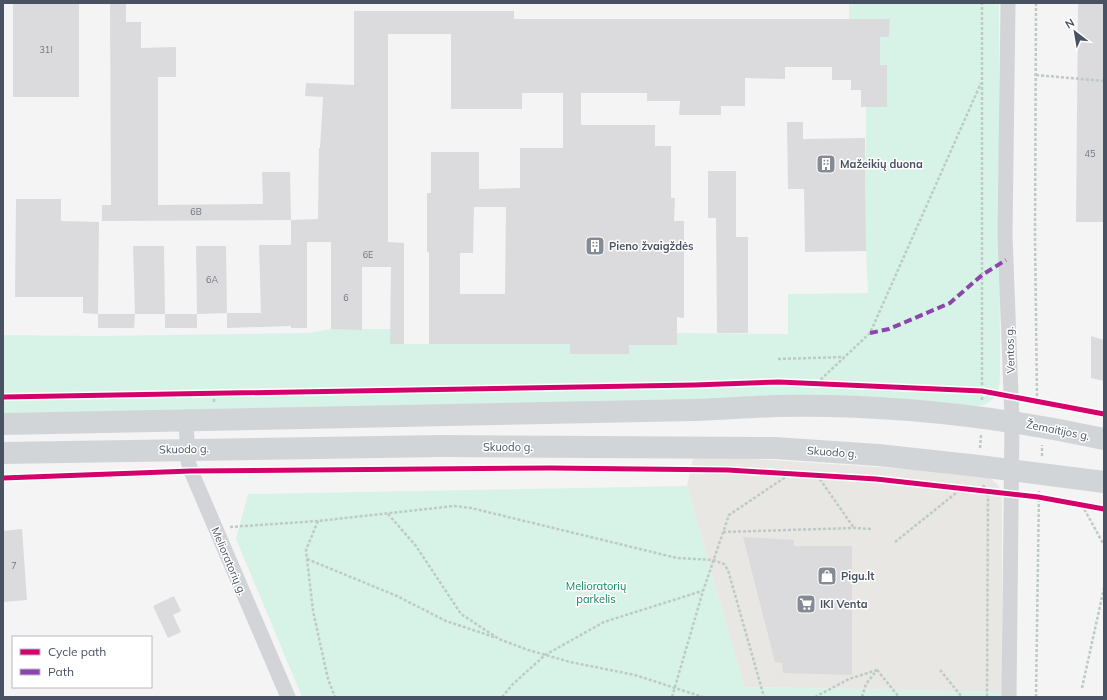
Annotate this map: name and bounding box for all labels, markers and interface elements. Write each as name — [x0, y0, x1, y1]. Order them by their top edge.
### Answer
north arrow — [1055, 12, 1095, 52]
text: N — [1063, 15, 1077, 32]
house number: 31I — [39, 44, 53, 55]
house number: 45 — [1085, 148, 1096, 159]
building icon: Mažeikių duona — [815, 153, 837, 175]
place label: Mažeikių duona — [840, 157, 923, 171]
house number: 6B — [190, 206, 202, 217]
building icon: Pieno žvaigždės — [584, 235, 606, 257]
place label: Pieno žvaigždės — [609, 239, 694, 253]
house number: 6E — [363, 249, 373, 260]
house number: 6A — [206, 274, 218, 285]
house number: 6 — [343, 292, 349, 303]
street label: Ventos g. — [1002, 326, 1018, 374]
street label: Žemaitijos g. — [1025, 417, 1091, 443]
street label: Skuodo g. — [483, 440, 533, 454]
street label: Skuodo g. — [159, 442, 209, 456]
street label: Skuodo g. — [807, 443, 857, 461]
street label: Melioratorių g. — [208, 525, 250, 597]
house number: 7 — [11, 560, 17, 571]
shop icon: Pigu.lt — [816, 565, 838, 587]
place label: Pigu.lt — [841, 569, 874, 583]
park label: Melioratorių parkelis — [566, 579, 626, 606]
supermarket icon: IKI Venta — [795, 593, 817, 615]
place label: IKI Venta — [820, 597, 868, 611]
legend — [12, 636, 152, 688]
text: Cycle path — [48, 644, 106, 659]
text: Path — [48, 664, 74, 679]

